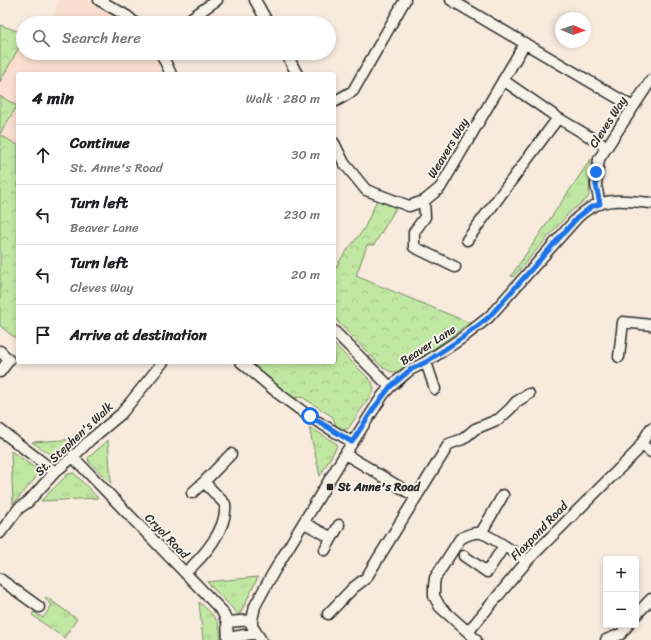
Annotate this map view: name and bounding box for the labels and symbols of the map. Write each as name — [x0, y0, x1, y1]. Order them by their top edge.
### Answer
north arrow — [555, 12, 591, 48]
street label: Cleves Way — [583, 91, 634, 152]
street label: Weavers Way — [421, 113, 475, 183]
route end — [587, 163, 605, 181]
street label: Beaver Lane — [395, 319, 461, 371]
street label: St. Stephen's Walk — [29, 396, 119, 482]
route start — [301, 407, 319, 425]
place label: St Anne's Road — [337, 476, 421, 498]
marker: St Anne's Road — [325, 482, 335, 492]
street label: Flaxpond Road — [505, 496, 574, 566]
street label: Cryol Road — [139, 508, 196, 565]

